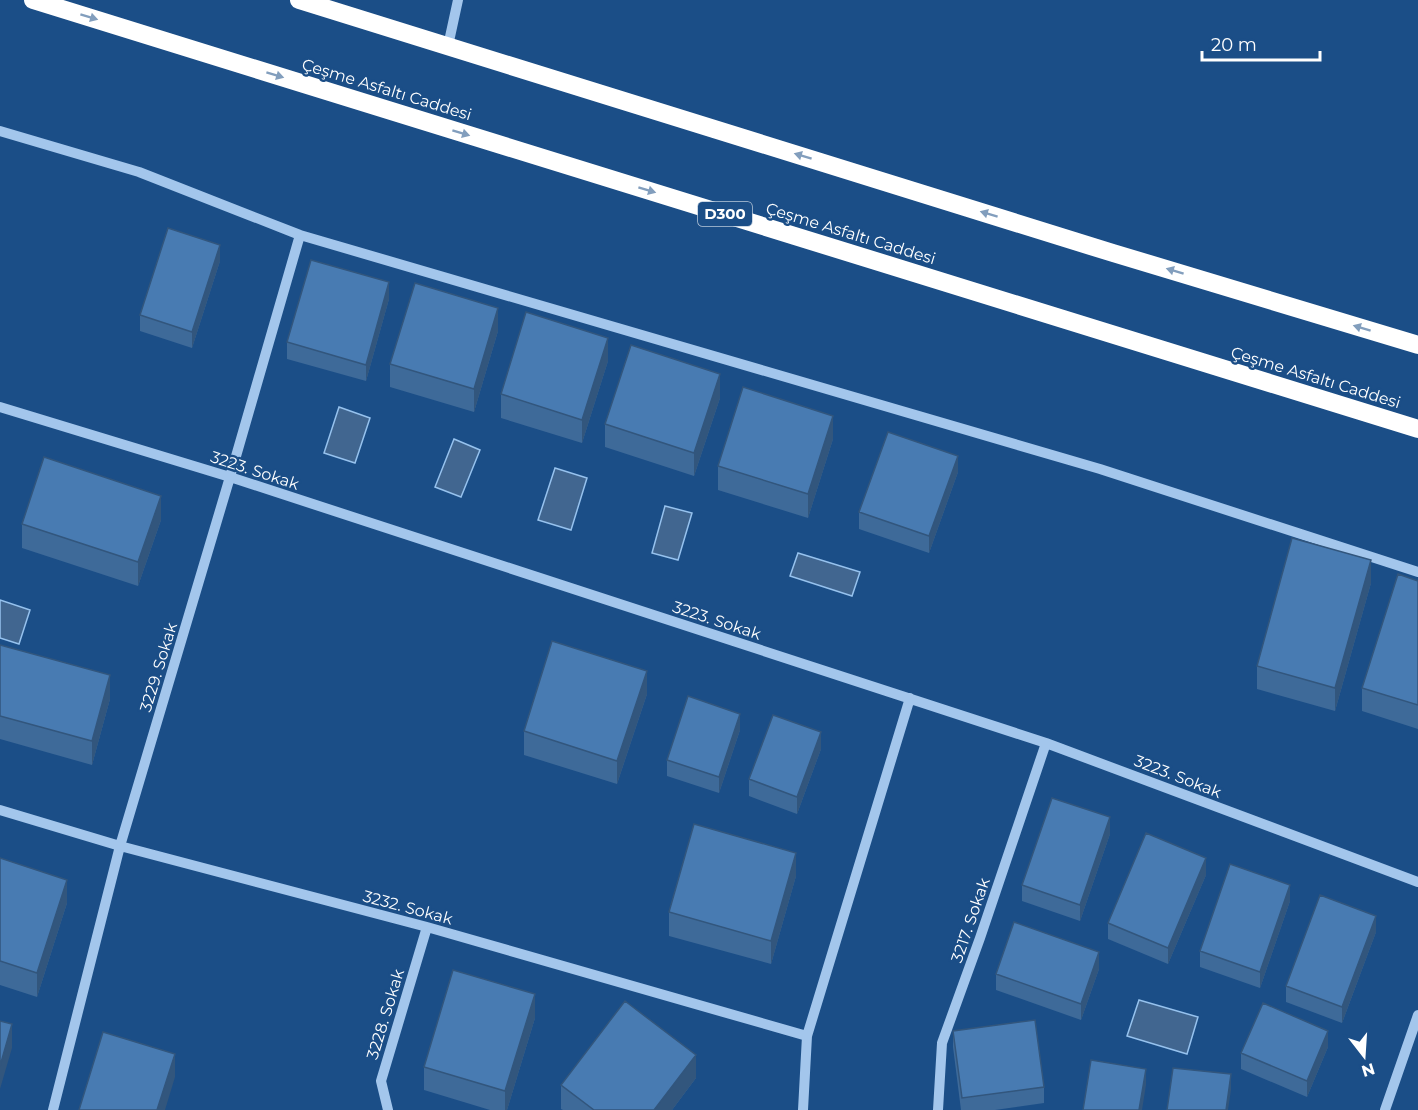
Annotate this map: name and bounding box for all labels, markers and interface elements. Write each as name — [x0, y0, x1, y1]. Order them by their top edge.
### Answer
one-way arrow — [80, 13, 98, 22]
scale bar — [1202, 24, 1320, 62]
text: 20 m — [1211, 34, 1257, 56]
street label: Çeşme Asfaltı Caddesi — [300, 55, 474, 124]
one-way arrow — [266, 71, 284, 80]
one-way arrow — [452, 129, 470, 138]
one-way arrow — [794, 151, 812, 160]
one-way arrow — [638, 186, 656, 195]
street label: Çeşme Asfaltı Caddesi — [764, 199, 938, 268]
road number: D300 — [698, 202, 752, 226]
one-way arrow — [980, 209, 998, 218]
one-way arrow — [1166, 266, 1184, 276]
one-way arrow — [1353, 323, 1371, 332]
street label: Çeşme Asfaltı Caddesi — [1229, 343, 1403, 412]
street label: 3223. Sokak — [208, 447, 302, 494]
street label: 3223. Sokak — [670, 597, 764, 644]
street label: 3229. Sokak — [136, 620, 181, 714]
street label: 3223. Sokak — [1131, 751, 1225, 802]
street label: 3217. Sokak — [947, 875, 994, 965]
street label: 3232. Sokak — [361, 886, 455, 929]
street label: 3228. Sokak — [363, 966, 408, 1062]
north arrow — [1334, 1026, 1394, 1086]
text: N — [1359, 1059, 1377, 1081]

